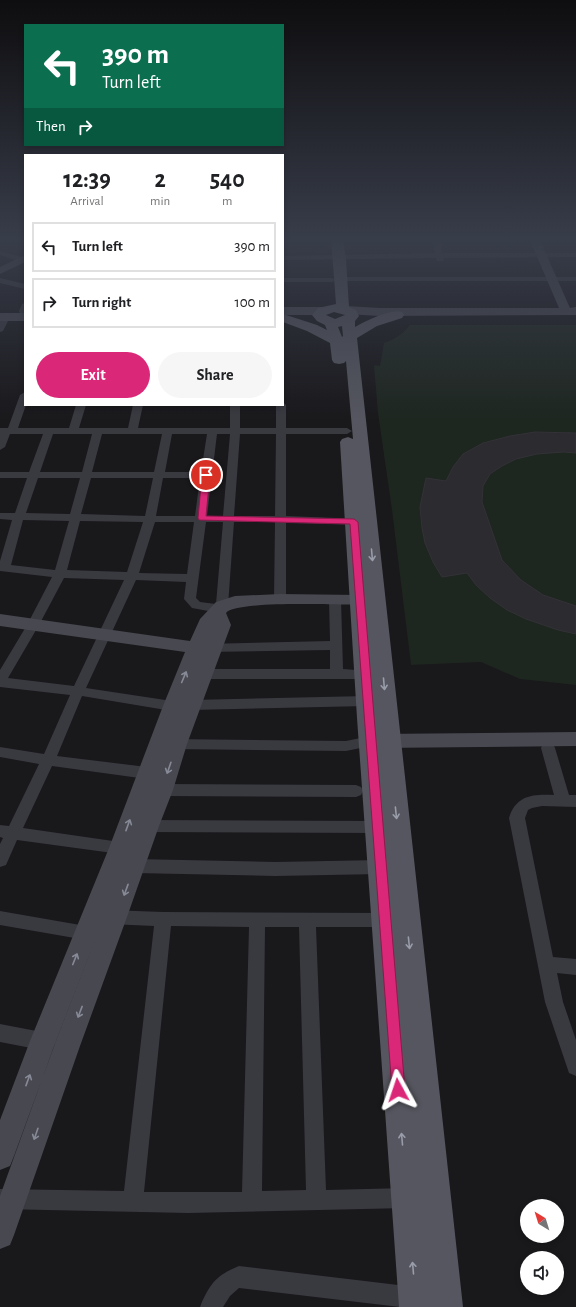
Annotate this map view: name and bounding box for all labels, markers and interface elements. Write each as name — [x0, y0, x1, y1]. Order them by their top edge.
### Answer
icon: left — [36, 40, 88, 92]
text: 390 m — [102, 41, 169, 69]
text: Turn left — [102, 74, 161, 92]
icon: right — [74, 116, 96, 138]
text: Then — [36, 119, 66, 134]
text: 12:39 — [63, 168, 111, 192]
text: 2 — [155, 168, 166, 192]
text: 540 — [210, 168, 245, 192]
text: Arrival — [70, 195, 104, 208]
text: min — [150, 195, 170, 208]
text: m — [222, 195, 232, 208]
icon: left — [38, 236, 60, 258]
text: Turn left — [72, 239, 123, 254]
text: 390 m — [234, 239, 270, 254]
icon: right — [38, 292, 60, 314]
text: Turn right — [72, 295, 131, 310]
text: 100 m — [235, 295, 270, 310]
button: Exit — [36, 352, 150, 398]
button: Share — [158, 352, 272, 398]
pin — [189, 458, 223, 492]
icon: arrive — [195, 464, 217, 486]
one-way arrow — [368, 548, 375, 561]
one-way arrow — [180, 672, 188, 684]
one-way arrow — [380, 677, 387, 690]
one-way arrow — [165, 761, 172, 774]
one-way arrow — [393, 806, 400, 819]
one-way arrow — [124, 820, 132, 832]
one-way arrow — [121, 883, 129, 895]
one-way arrow — [406, 936, 413, 949]
one-way arrow — [72, 954, 80, 966]
one-way arrow — [75, 1005, 83, 1017]
position arrow — [377, 1069, 419, 1111]
one-way arrow — [25, 1075, 33, 1087]
one-way arrow — [32, 1128, 40, 1140]
one-way arrow — [398, 1133, 406, 1146]
north arrow — [520, 1199, 564, 1243]
map controls — [520, 1199, 564, 1295]
button: sound — [520, 1251, 564, 1295]
one-way arrow — [409, 1262, 416, 1275]

